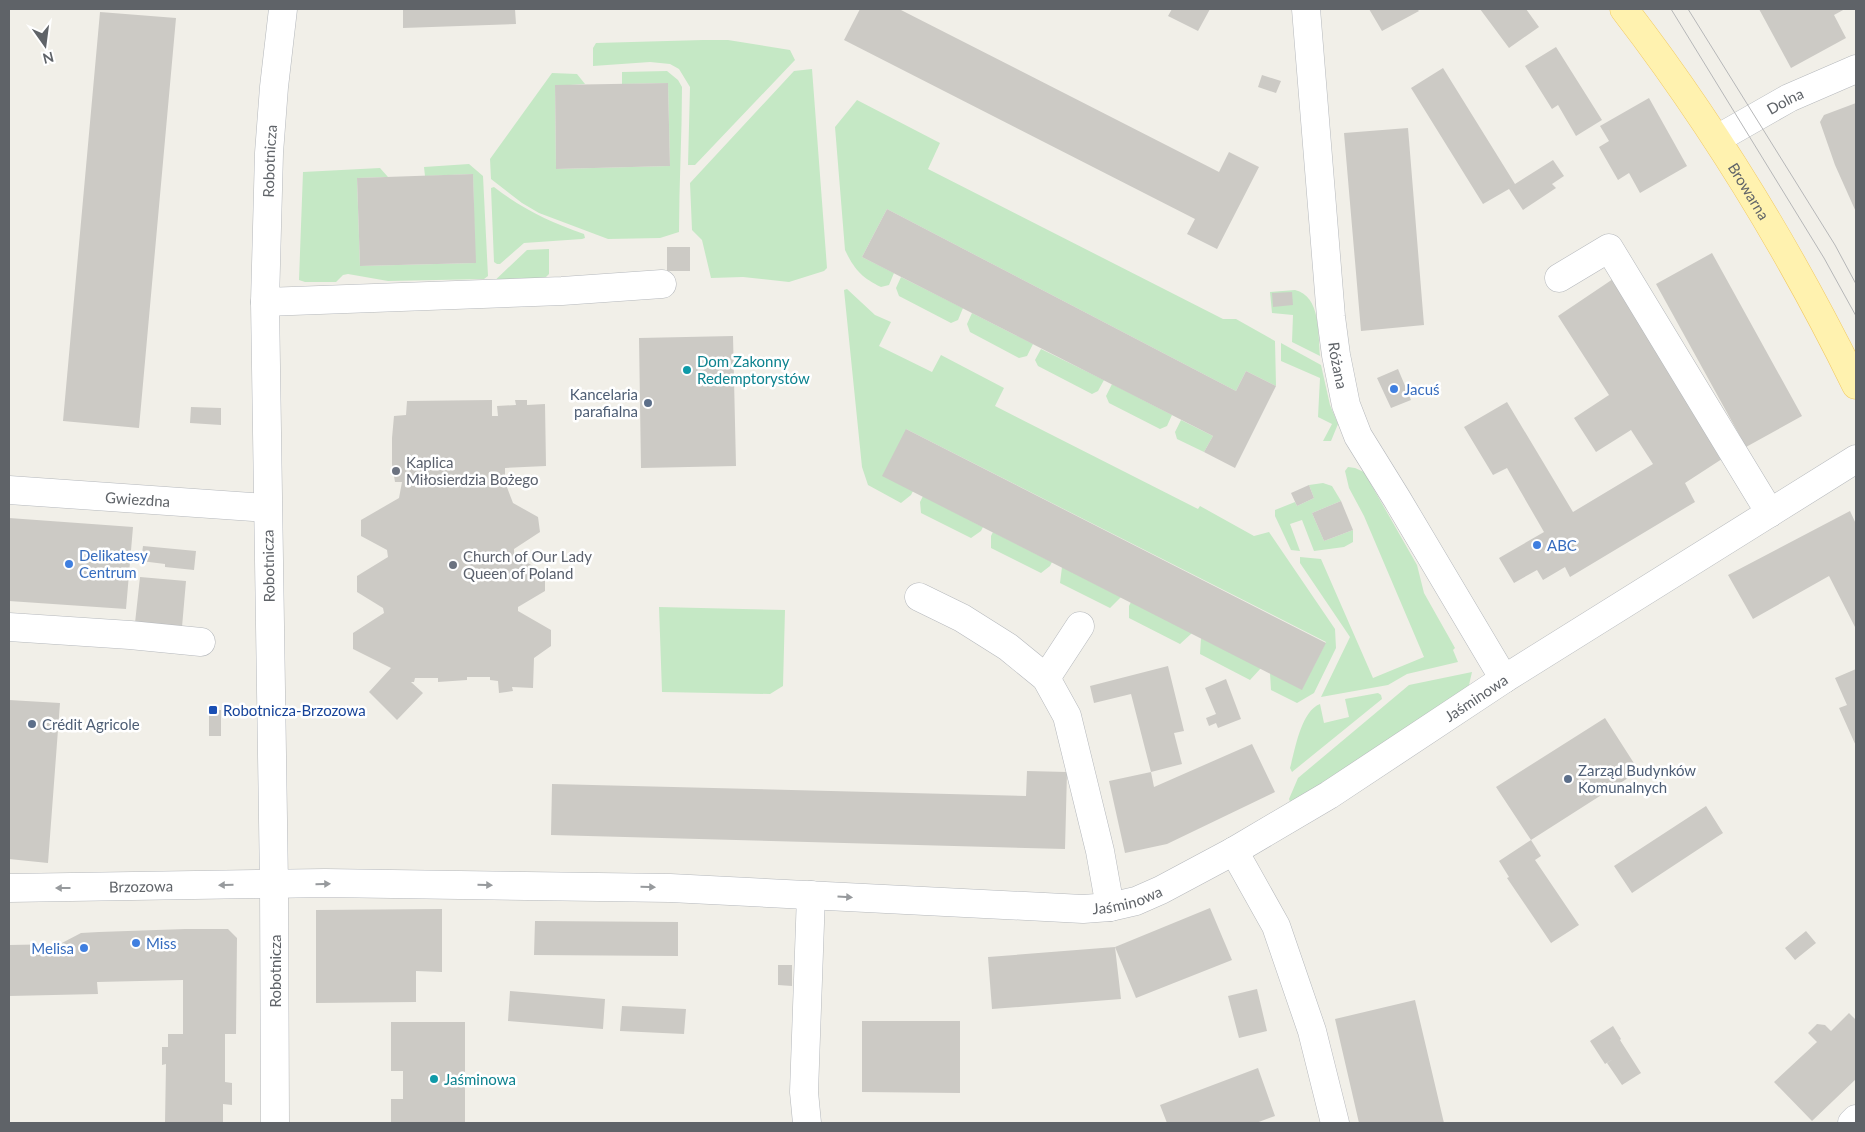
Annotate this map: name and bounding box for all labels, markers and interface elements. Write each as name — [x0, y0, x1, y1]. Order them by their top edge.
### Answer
north arrow — [20, 20, 70, 70]
text: N — [41, 49, 56, 68]
street label: Dolna — [1763, 84, 1806, 118]
street label: Robotnicza — [259, 124, 280, 198]
street label: Browarna — [1725, 159, 1773, 223]
street label: Różana — [1325, 341, 1352, 390]
place label: Dom Zakonny Redemptorystów — [697, 352, 810, 387]
marker: Dom Zakonny Redemptorystów — [681, 364, 693, 376]
place label: Jacuś — [1404, 380, 1440, 398]
marker: Jacuś — [1388, 383, 1400, 395]
place label: Kancelaria parafialna — [570, 385, 638, 420]
marker: Kancelaria parafialna — [642, 397, 654, 409]
place label: Kaplica Miłosierdzia Bożego — [406, 453, 539, 488]
marker: Kaplica Miłosierdzia Bożego — [390, 465, 402, 477]
street label: Gwiezdna — [105, 488, 171, 510]
street label: Robotnicza — [258, 529, 278, 603]
place label: ABC — [1547, 536, 1577, 554]
marker: ABC — [1531, 539, 1543, 551]
place label: Delikatesy Centrum — [79, 546, 148, 581]
place label: Church of Our Lady Queen of Poland — [463, 547, 592, 582]
marker: Delikatesy Centrum — [63, 558, 75, 570]
marker: Church of Our Lady Queen of Poland — [447, 559, 459, 571]
street label: Jaśminowa — [1441, 670, 1511, 725]
place label: Robotnicza-Brzozowa — [223, 701, 366, 719]
marker: Robotnicza-Brzozowa — [207, 704, 219, 716]
place label: Crédit Agricole — [42, 715, 140, 733]
marker: Crédit Agricole — [26, 718, 38, 730]
place label: Zarząd Budynków Komunalnych — [1578, 761, 1696, 796]
marker: Zarząd Budynków Komunalnych — [1562, 773, 1574, 785]
street label: Brzozowa — [109, 876, 173, 895]
one-way arrow — [315, 879, 331, 887]
one-way arrow — [217, 882, 233, 890]
one-way arrow — [478, 882, 494, 890]
street label: Jaśminowa — [1092, 882, 1165, 917]
one-way arrow — [55, 884, 71, 892]
one-way arrow — [640, 884, 656, 892]
one-way arrow — [837, 893, 853, 901]
place label: Miss — [146, 934, 176, 952]
street label: Robotnicza — [266, 935, 284, 1007]
marker: Miss — [130, 937, 142, 949]
place label: Melisa — [31, 939, 74, 957]
marker: Melisa — [78, 942, 90, 954]
place label: Jaśminowa — [444, 1070, 516, 1088]
marker: Jaśminowa — [428, 1073, 440, 1085]

